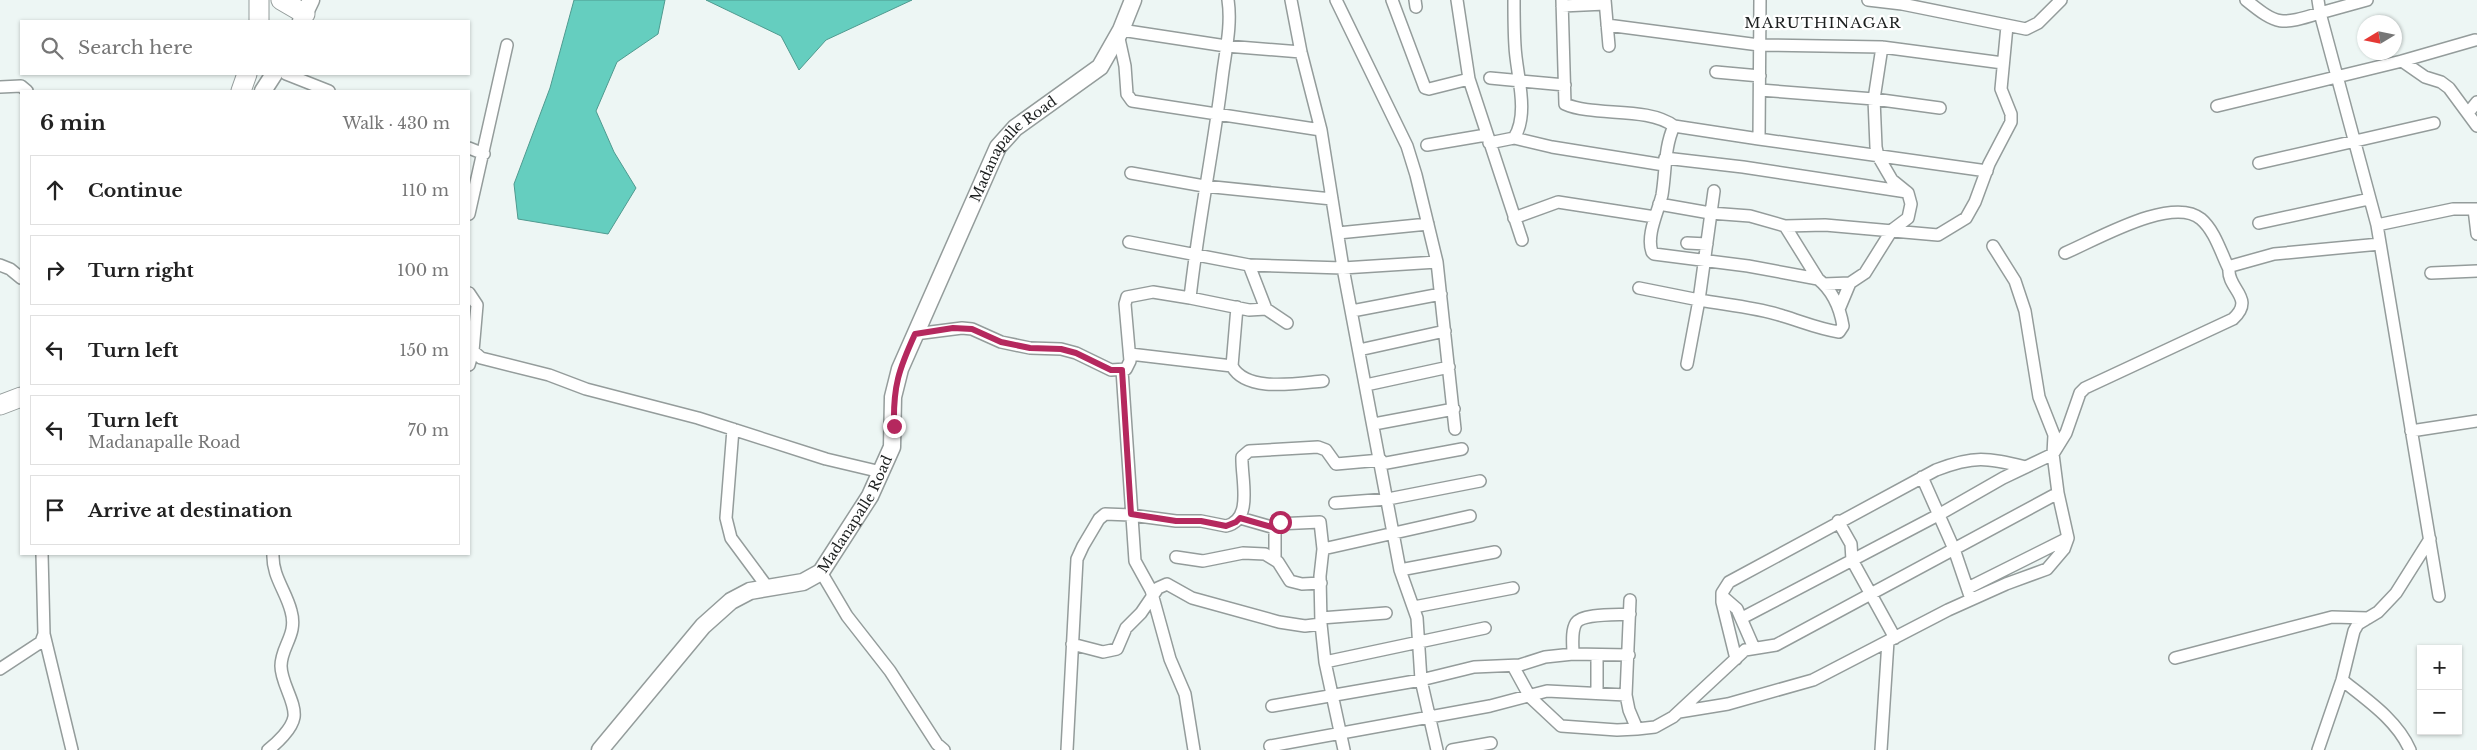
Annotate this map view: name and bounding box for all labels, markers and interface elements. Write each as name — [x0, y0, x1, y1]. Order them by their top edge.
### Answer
district label: MARUTHINAGAR — [1744, 13, 1902, 32]
north arrow — [2357, 15, 2402, 60]
search box — [20, 20, 470, 75]
icon: search — [38, 34, 66, 62]
text: Search here — [78, 36, 193, 59]
street label: Madanapalle Road — [966, 92, 1060, 205]
text: 6 min — [40, 110, 106, 136]
text: Walk · 430 m — [343, 113, 450, 133]
icon: ahead — [41, 176, 69, 204]
text: Continue — [88, 179, 183, 202]
text: 110 m — [402, 180, 449, 200]
icon: right — [41, 256, 69, 284]
text: Turn right — [88, 259, 194, 282]
text: 100 m — [397, 260, 449, 280]
icon: left — [41, 336, 69, 364]
text: Turn left — [88, 339, 179, 362]
text: 150 m — [400, 340, 449, 360]
text: Turn left — [88, 409, 179, 432]
route end — [883, 415, 906, 438]
icon: left — [41, 416, 69, 444]
text: 70 m — [408, 420, 449, 440]
text: Madanapalle Road — [88, 432, 240, 452]
street label: Madanapalle Road — [814, 452, 896, 576]
icon: arrive — [41, 496, 69, 524]
text: Arrive at destination — [88, 499, 292, 522]
route start — [1269, 511, 1292, 534]
map controls — [2417, 645, 2462, 735]
button: + — [2417, 645, 2462, 690]
button: − — [2417, 690, 2462, 735]

